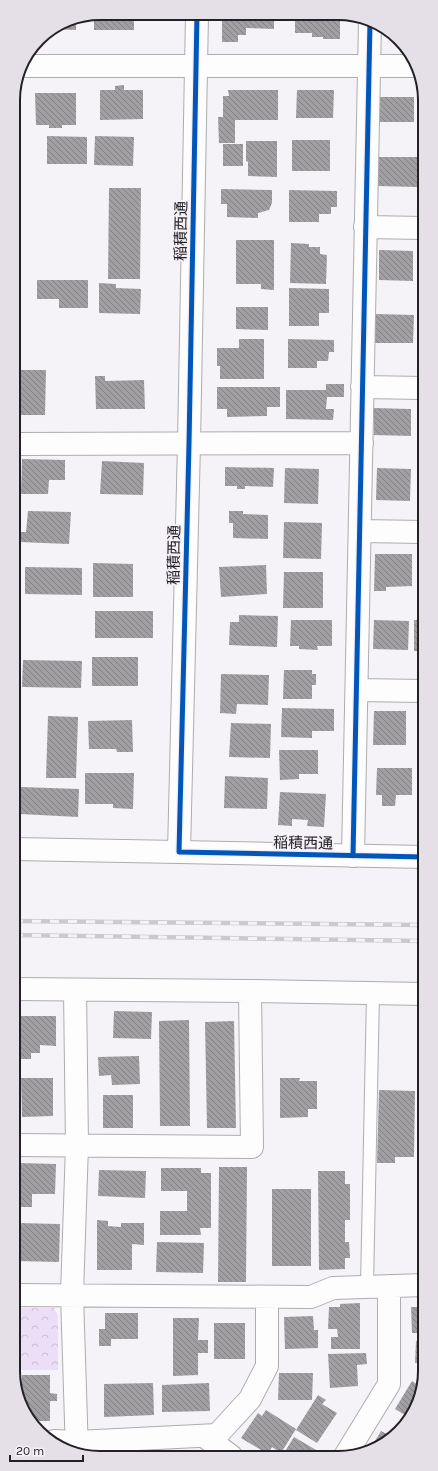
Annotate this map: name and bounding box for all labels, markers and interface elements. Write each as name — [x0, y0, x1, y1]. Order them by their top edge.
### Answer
street label: 稲積西通 — [171, 201, 191, 261]
street label: 稲積西通 — [164, 525, 184, 585]
street label: 稲積西通 — [273, 833, 333, 853]
scale bar — [10, 1437, 83, 1463]
text: 20 m — [16, 1444, 44, 1458]

